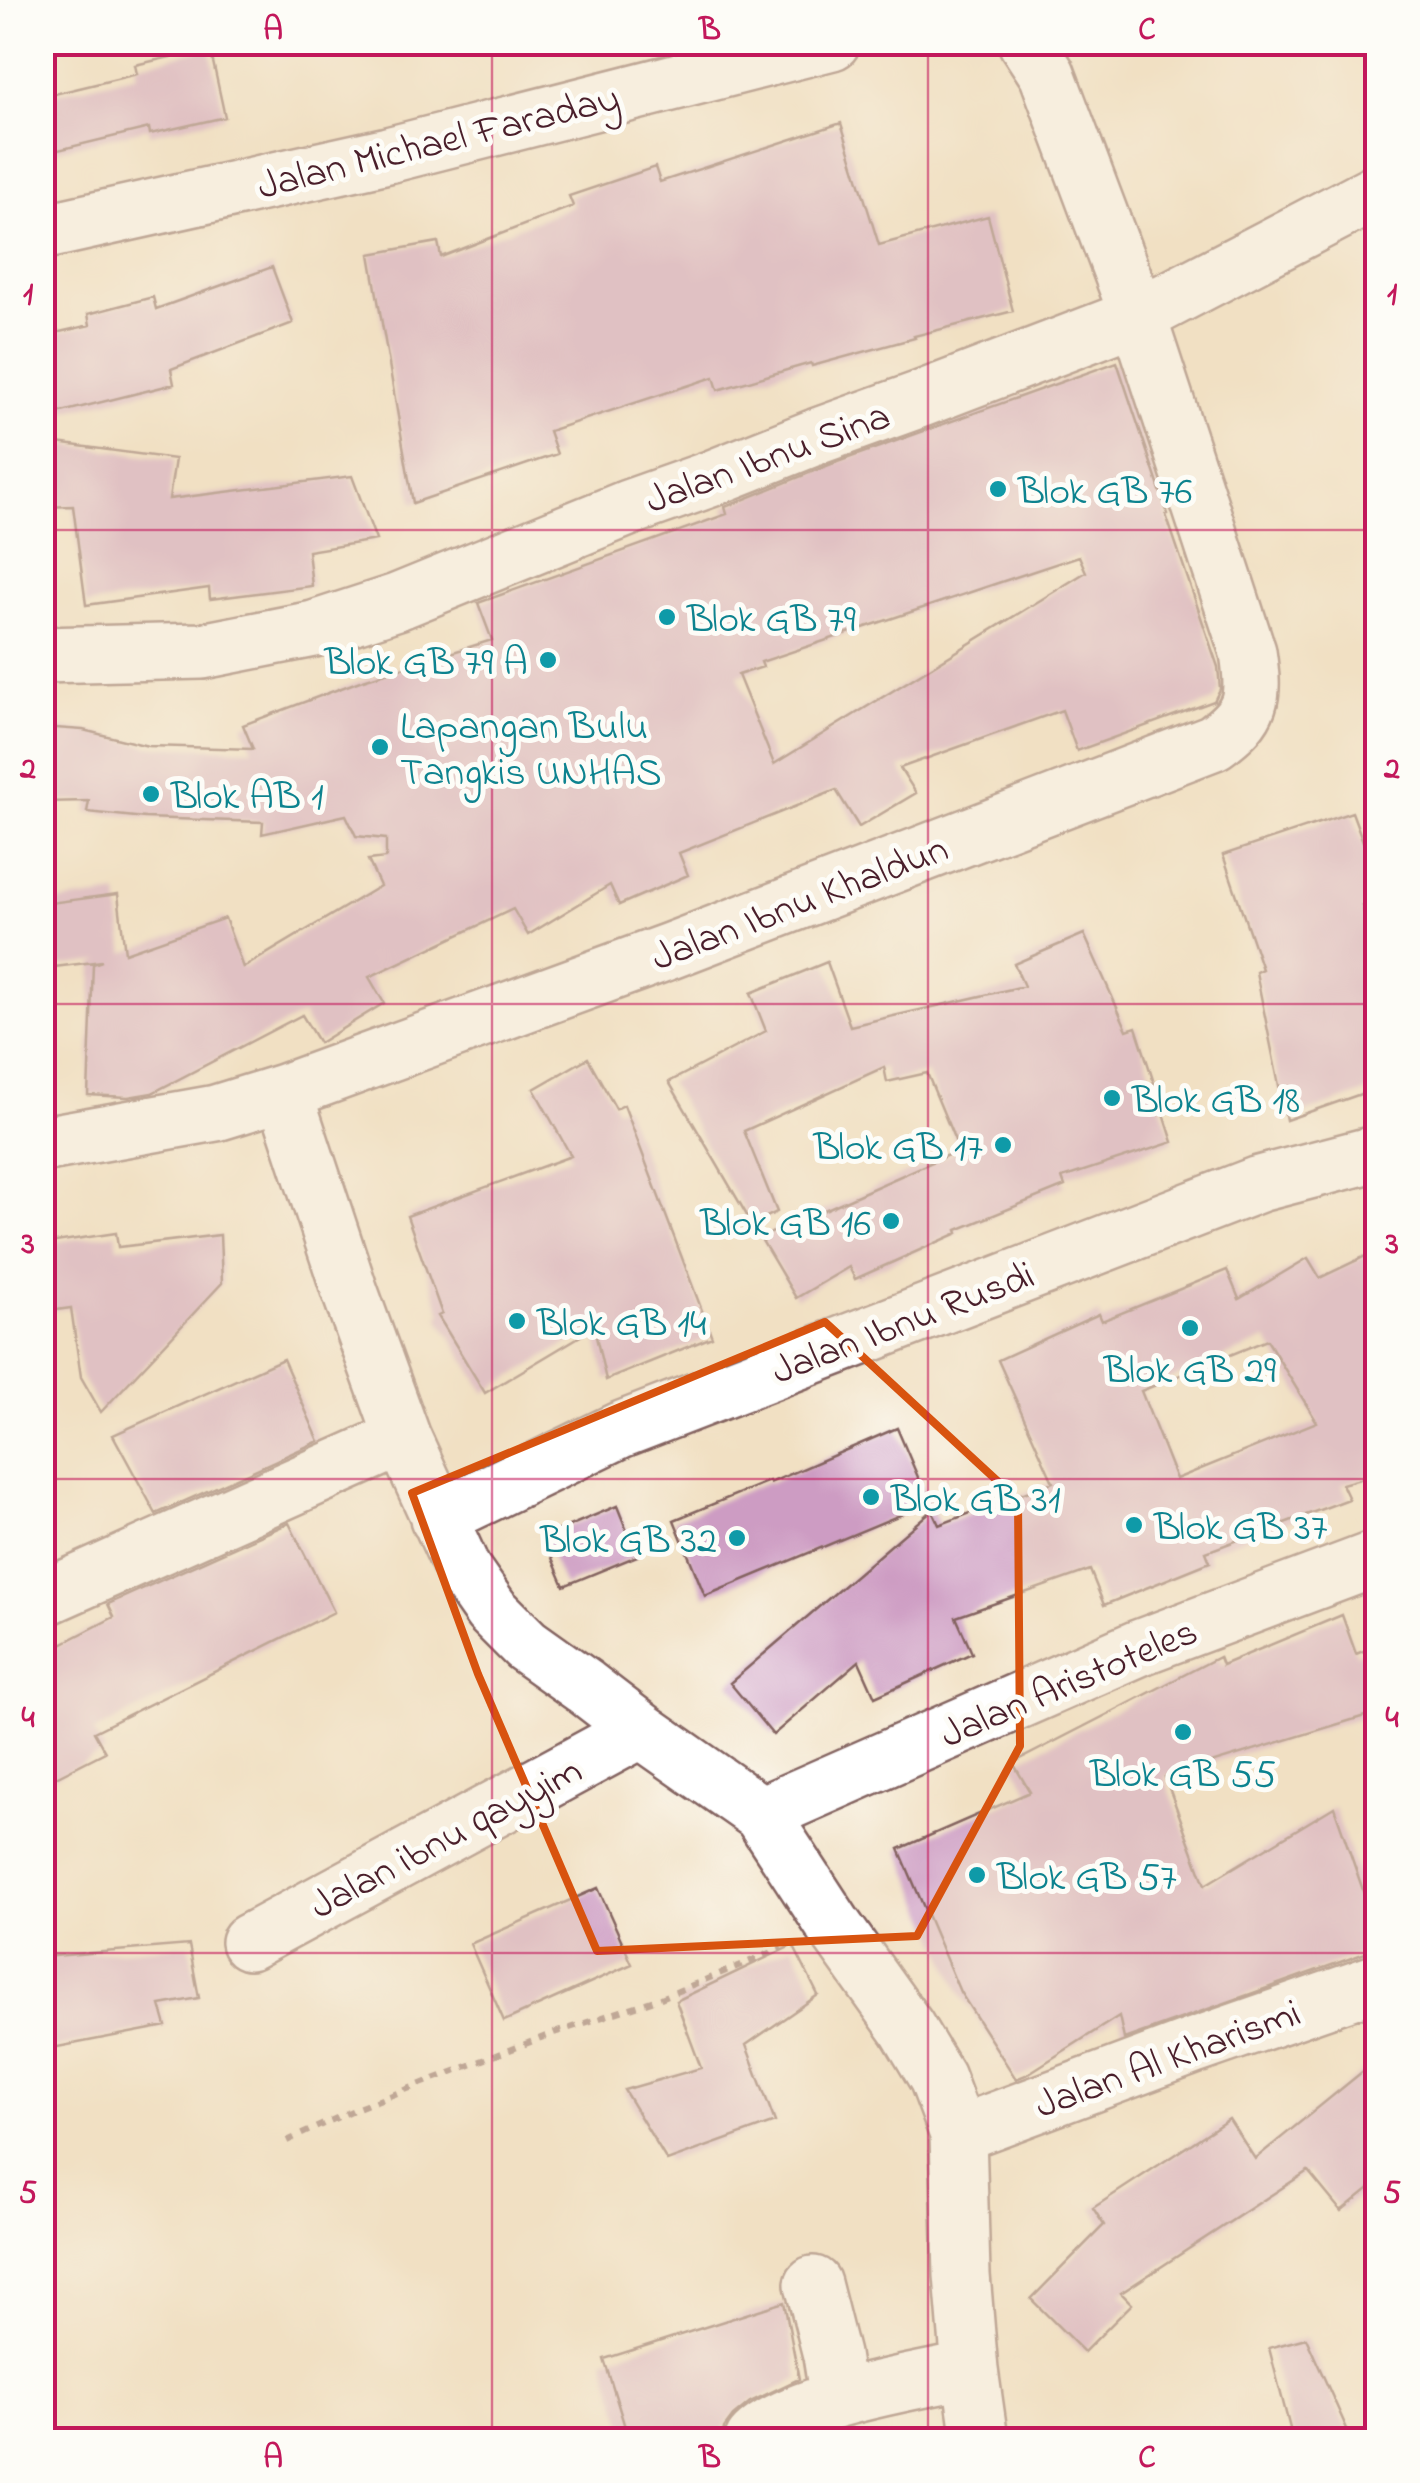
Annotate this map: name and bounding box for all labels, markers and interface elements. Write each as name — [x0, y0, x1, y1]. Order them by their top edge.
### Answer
text: A — [263, 8, 283, 55]
text: B — [697, 8, 721, 55]
text: C — [1138, 8, 1156, 55]
street label: Jalan Michael Faraday — [252, 71, 626, 218]
text: 1 — [23, 273, 33, 320]
text: 1 — [1387, 273, 1397, 320]
street label: Jalan Ibnu Sina — [638, 389, 899, 532]
place label: Blok GB 76 — [1017, 464, 1192, 523]
marker: Blok GB 76 — [987, 478, 1009, 500]
place label: Blok GB 79 — [686, 592, 856, 651]
marker: Blok GB 79 — [656, 606, 678, 628]
place label: Blok GB 79 A — [323, 635, 528, 694]
marker: Blok GB 79 A — [537, 649, 559, 671]
place label: Lapangan Bulu Tangkis UNHAS — [400, 699, 662, 804]
marker: Lapangan Bulu Tangkis UNHAS — [369, 736, 391, 758]
text: 2 — [19, 747, 36, 794]
text: 2 — [1383, 747, 1400, 794]
place label: Blok AB 1 — [170, 769, 324, 828]
marker: Blok AB 1 — [140, 783, 162, 805]
street label: Jalan Ibnu Khaldun — [644, 821, 958, 989]
place label: Blok GB 18 — [1131, 1073, 1300, 1132]
marker: Blok GB 18 — [1101, 1087, 1123, 1109]
place label: Blok GB 17 — [812, 1120, 983, 1179]
marker: Blok GB 17 — [992, 1134, 1014, 1156]
place label: Blok GB 16 — [699, 1196, 871, 1255]
marker: Blok GB 16 — [880, 1210, 902, 1232]
text: 3 — [20, 1222, 35, 1269]
text: 3 — [1384, 1222, 1399, 1269]
street label: Jalan Ibnu Rusdi — [764, 1248, 1044, 1402]
place label: Blok GB 14 — [536, 1296, 707, 1355]
marker: Blok GB 14 — [506, 1310, 528, 1332]
marker: Blok GB 29 — [1179, 1317, 1201, 1339]
place label: Blok GB 29 — [1103, 1343, 1276, 1402]
place label: Blok GB 31 — [890, 1472, 1061, 1531]
marker: Blok GB 31 — [860, 1486, 882, 1508]
place label: Blok GB 37 — [1153, 1500, 1327, 1559]
place label: Blok GB 32 — [539, 1513, 717, 1572]
marker: Blok GB 37 — [1123, 1514, 1145, 1536]
marker: Blok GB 32 — [726, 1527, 748, 1549]
street label: Jalan Aristoteles — [932, 1604, 1208, 1766]
text: 4 — [21, 1696, 35, 1743]
text: 4 — [1385, 1696, 1399, 1743]
marker: Blok GB 55 — [1172, 1721, 1194, 1743]
street label: Jalan ibnu qayyim — [300, 1743, 594, 1937]
place label: Blok GB 55 — [1089, 1747, 1276, 1806]
place label: Blok GB 57 — [996, 1850, 1177, 1909]
marker: Blok GB 57 — [966, 1864, 988, 1886]
street label: Jalan Al Kharismi — [1027, 1986, 1310, 2137]
text: 5 — [19, 2171, 37, 2218]
text: 5 — [1383, 2171, 1401, 2218]
text: A — [263, 2436, 283, 2483]
text: B — [697, 2436, 721, 2483]
text: C — [1138, 2436, 1156, 2483]

